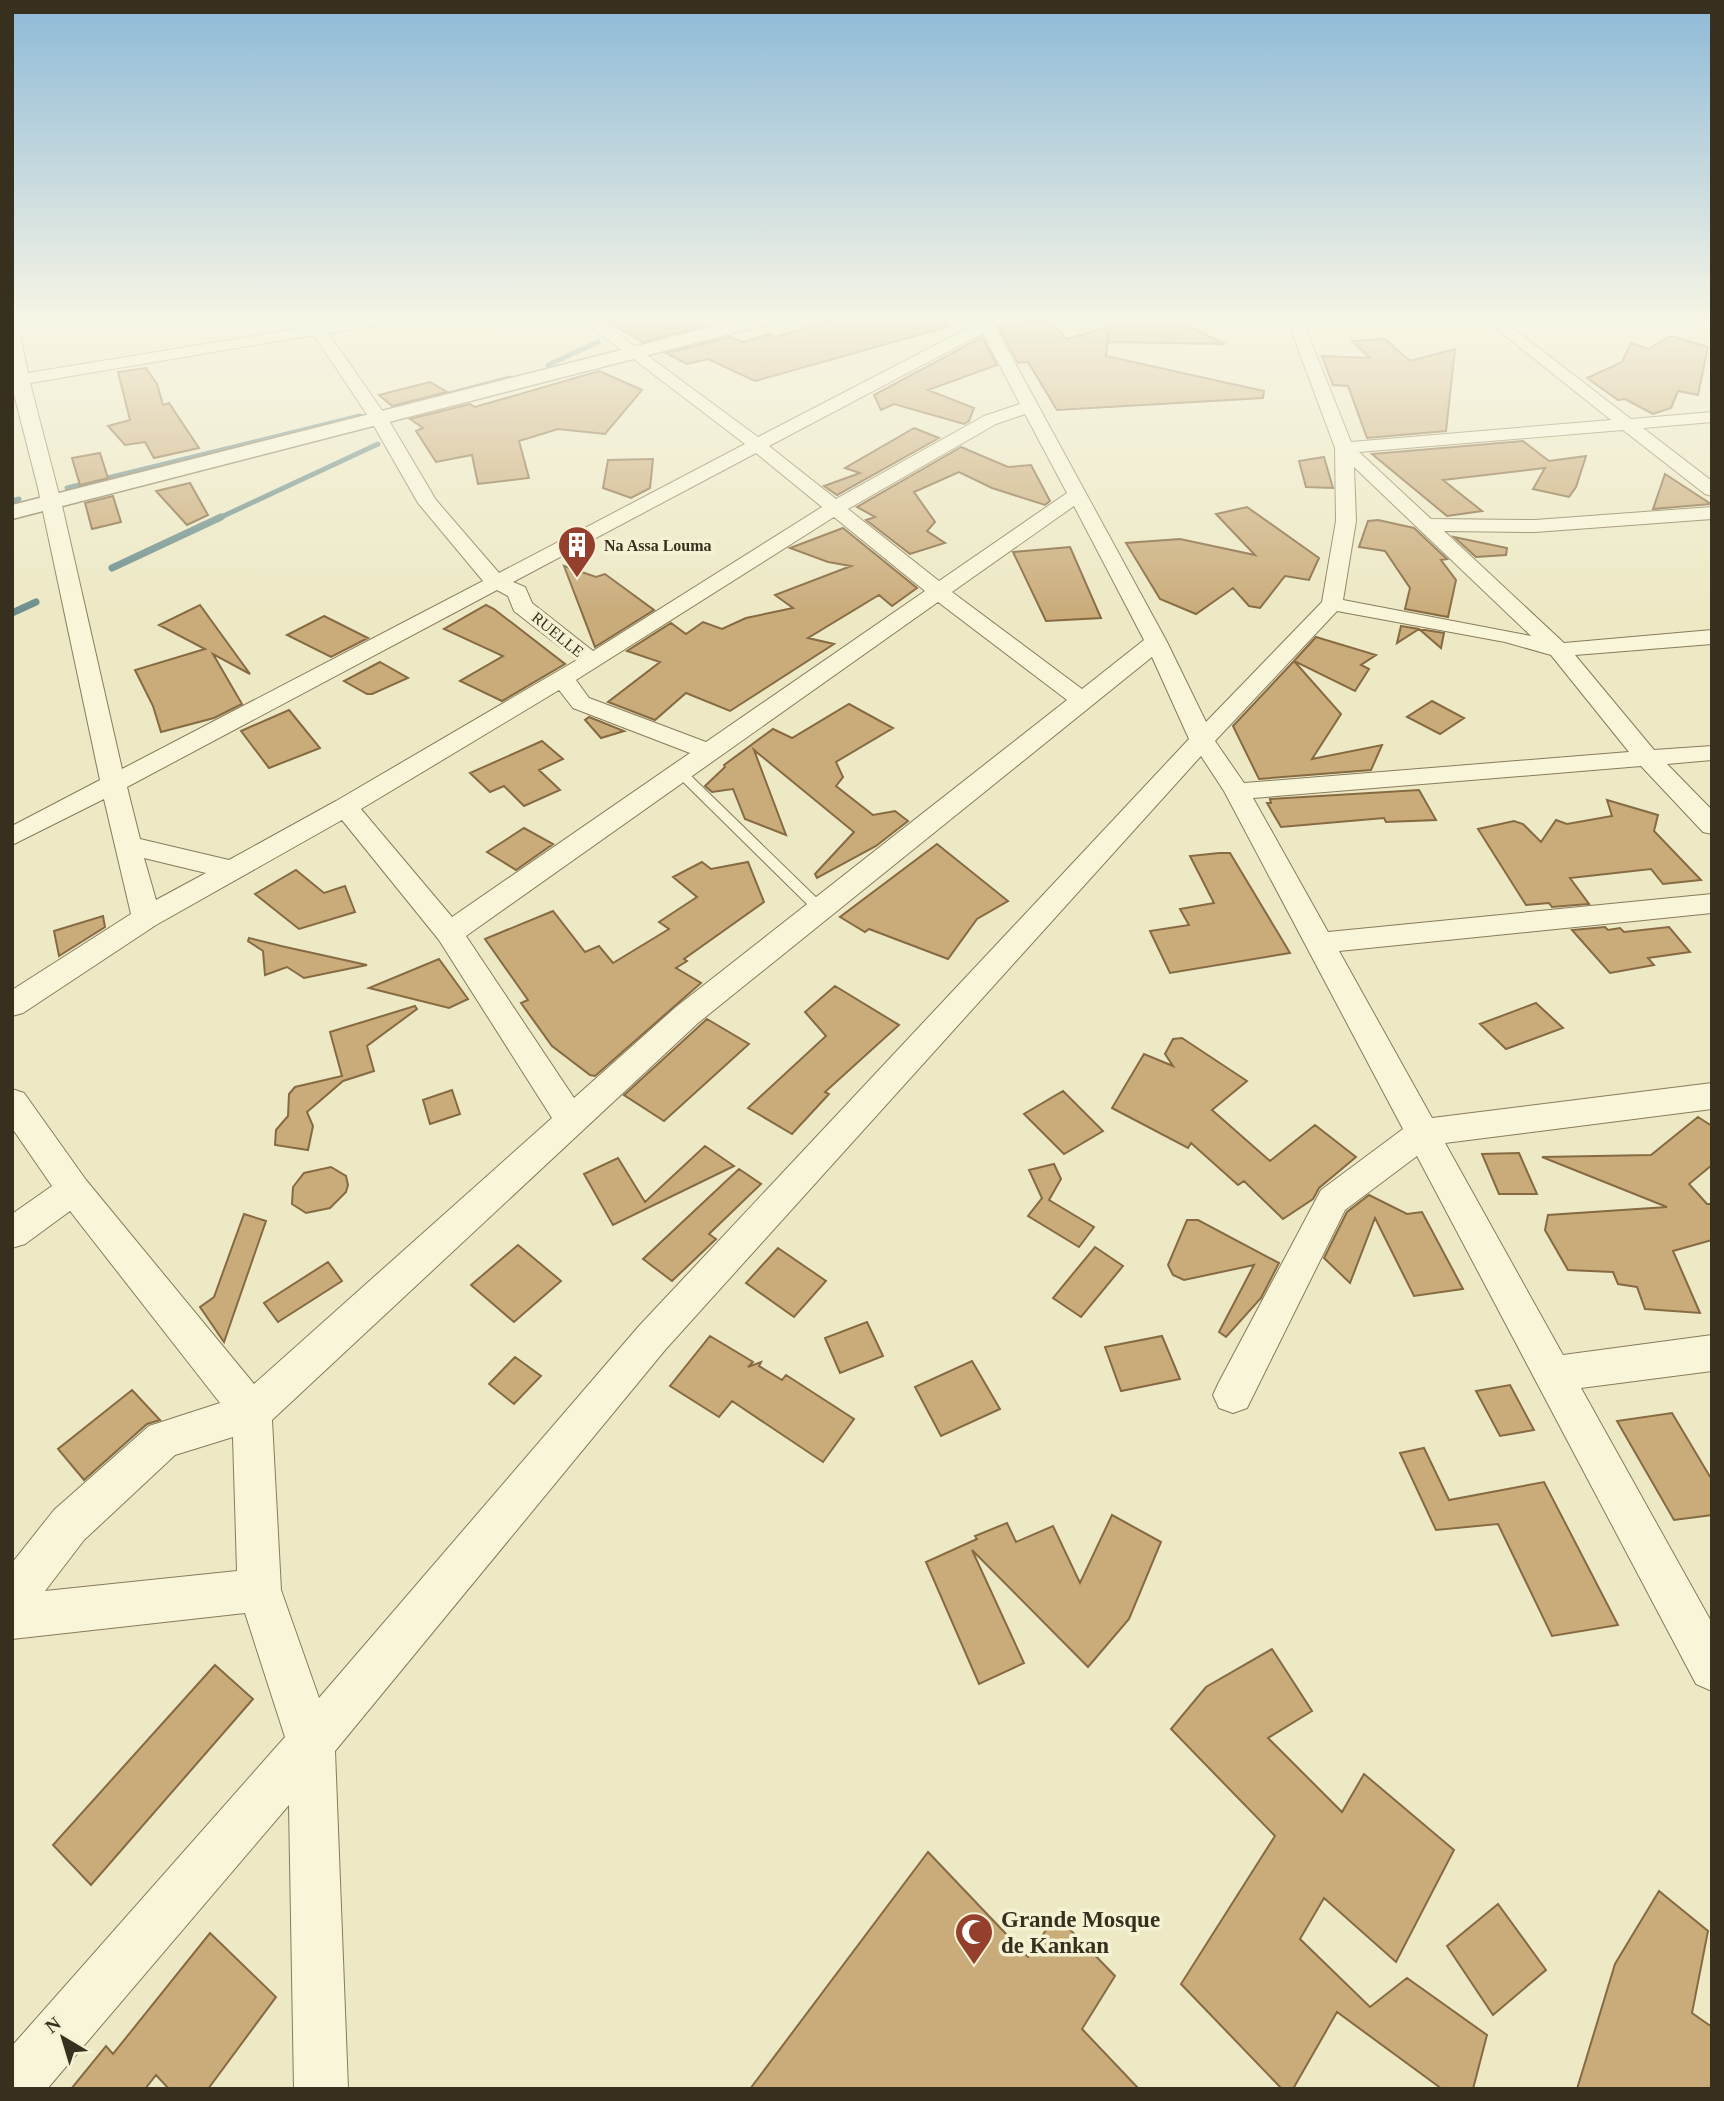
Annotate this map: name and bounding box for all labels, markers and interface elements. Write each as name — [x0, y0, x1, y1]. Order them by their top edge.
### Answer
building icon: Na Assa Louma — [556, 524, 598, 579]
place label: Na Assa Louma — [604, 537, 712, 554]
street label: RUELLE — [529, 608, 587, 660]
place label: Grande Mosque de Kankan — [1001, 1907, 1160, 1958]
mosque icon: Grande Mosque de Kankan — [953, 1911, 995, 1966]
north arrow — [28, 2003, 98, 2073]
text: N — [41, 2012, 65, 2037]

